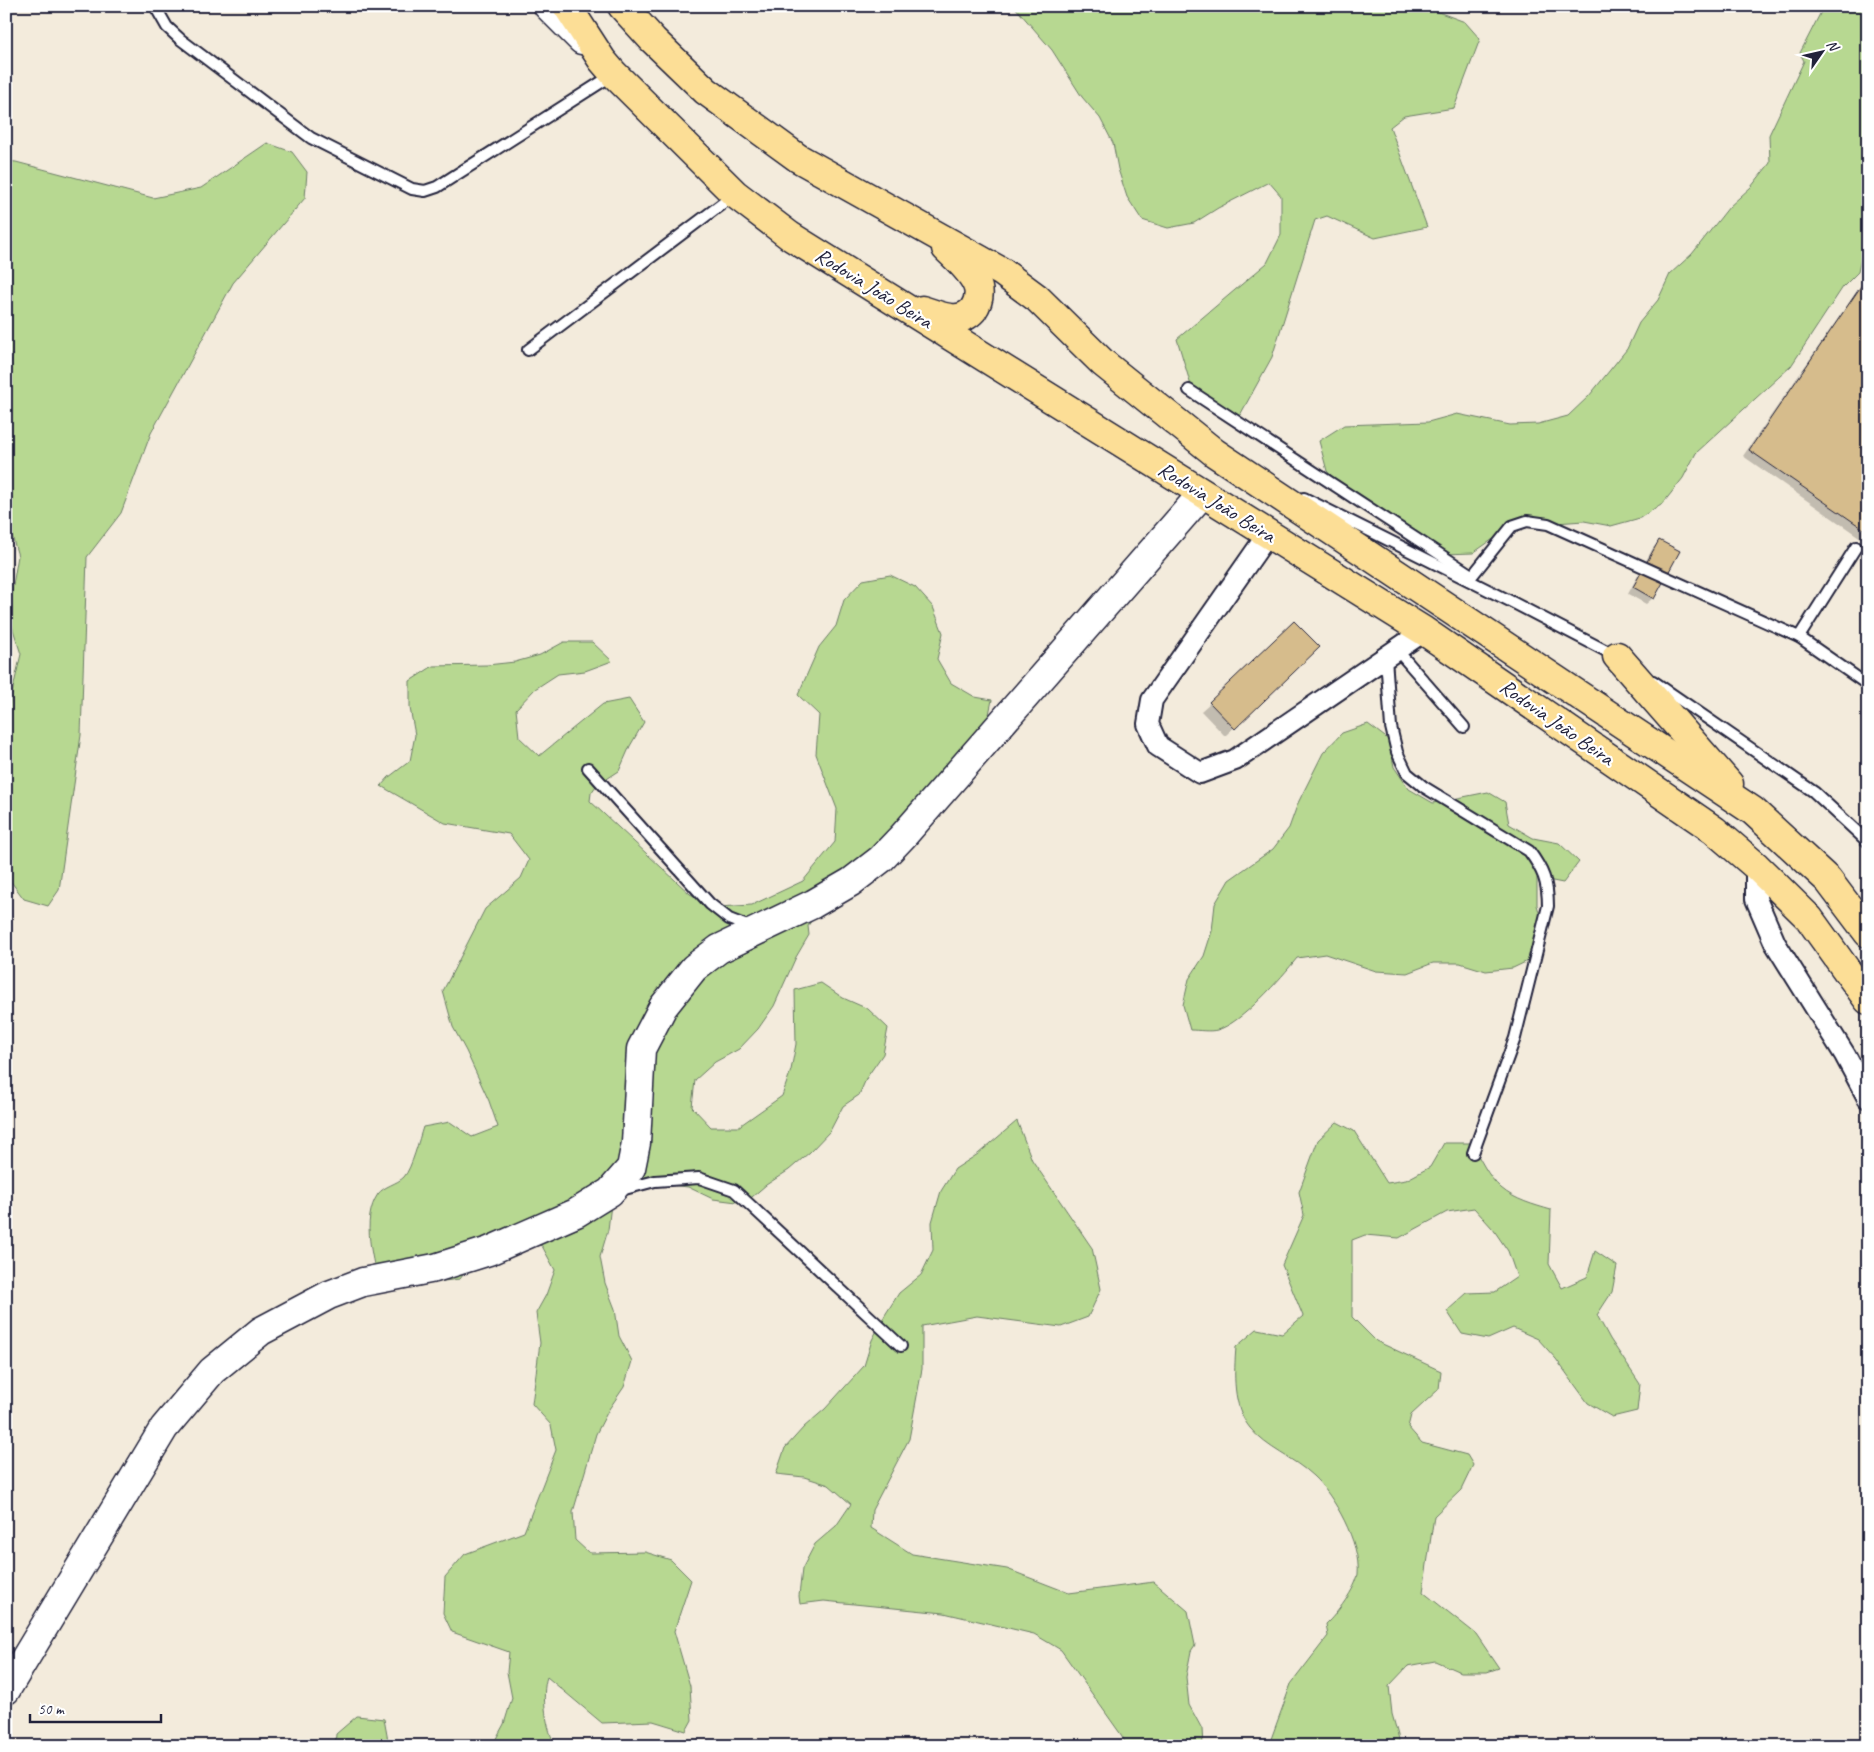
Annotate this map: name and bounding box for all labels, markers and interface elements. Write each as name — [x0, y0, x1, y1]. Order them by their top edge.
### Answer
north arrow — [1796, 28, 1846, 78]
text: N — [1823, 37, 1843, 55]
street label: Rodovia João Beira — [811, 242, 939, 335]
street label: Rodovia João Beira — [1154, 456, 1282, 549]
street label: Rodovia João Beira — [1495, 673, 1620, 772]
scale bar — [30, 1692, 161, 1724]
text: 50 m — [38, 1700, 65, 1719]

